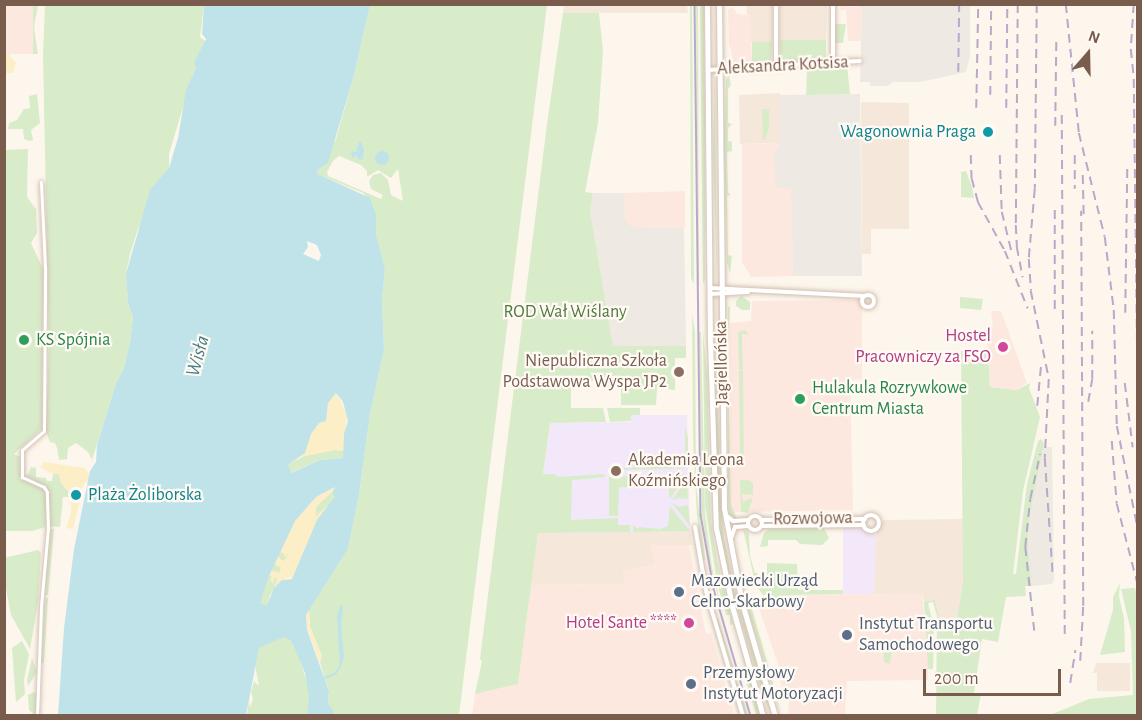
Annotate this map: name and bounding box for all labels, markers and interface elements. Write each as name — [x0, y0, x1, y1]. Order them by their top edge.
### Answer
north arrow — [1058, 24, 1118, 84]
text: N — [1086, 28, 1102, 47]
street label: Aleksandra Kotsisa — [717, 52, 849, 80]
place label: Wagonownia Praga — [840, 121, 976, 143]
marker: Wagonownia Praga — [981, 125, 995, 139]
park label: ROD Wał Wiślany — [503, 301, 627, 323]
street label: Jagiellońska — [710, 321, 734, 405]
place label: Hostel Pracowniczy za FSO — [855, 326, 991, 368]
place label: KS Spójnia — [36, 329, 111, 351]
marker: KS Spójnia — [17, 333, 31, 347]
water label: Wisła — [181, 333, 215, 379]
marker: Hostel Pracowniczy za FSO — [996, 340, 1010, 354]
place label: Niepubliczna Szkoła Podstawowa Wyspa JP2 — [503, 351, 667, 394]
marker: Niepubliczna Szkoła Podstawowa Wyspa JP2 — [672, 365, 686, 379]
place label: Hulakula Rozrywkowe Centrum Miasta — [812, 378, 967, 420]
marker: Hulakula Rozrywkowe Centrum Miasta — [793, 392, 807, 406]
place label: Akademia Leona Koźmińskiego — [628, 450, 744, 492]
marker: Akademia Leona Koźmińskiego — [609, 464, 623, 478]
place label: Plaża Żoliborska — [88, 484, 202, 506]
marker: Plaża Żoliborska — [69, 488, 83, 502]
street label: Rozwojowa — [773, 508, 853, 530]
place label: Mazowiecki Urząd Celno-Skarbowy — [691, 571, 818, 614]
marker: Mazowiecki Urząd Celno-Skarbowy — [672, 585, 686, 599]
place label: Hotel Sante **** — [566, 612, 677, 634]
place label: Instytut Transportu Samochodowego — [859, 614, 993, 656]
marker: Hotel Sante **** — [682, 616, 696, 630]
marker: Instytut Transportu Samochodowego — [840, 628, 854, 642]
scale bar — [926, 657, 1064, 695]
place label: Przemysłowy Instytut Motoryzacji — [703, 663, 843, 706]
text: 200 m — [934, 670, 979, 688]
marker: Przemysłowy Instytut Motoryzacji — [684, 677, 698, 691]

